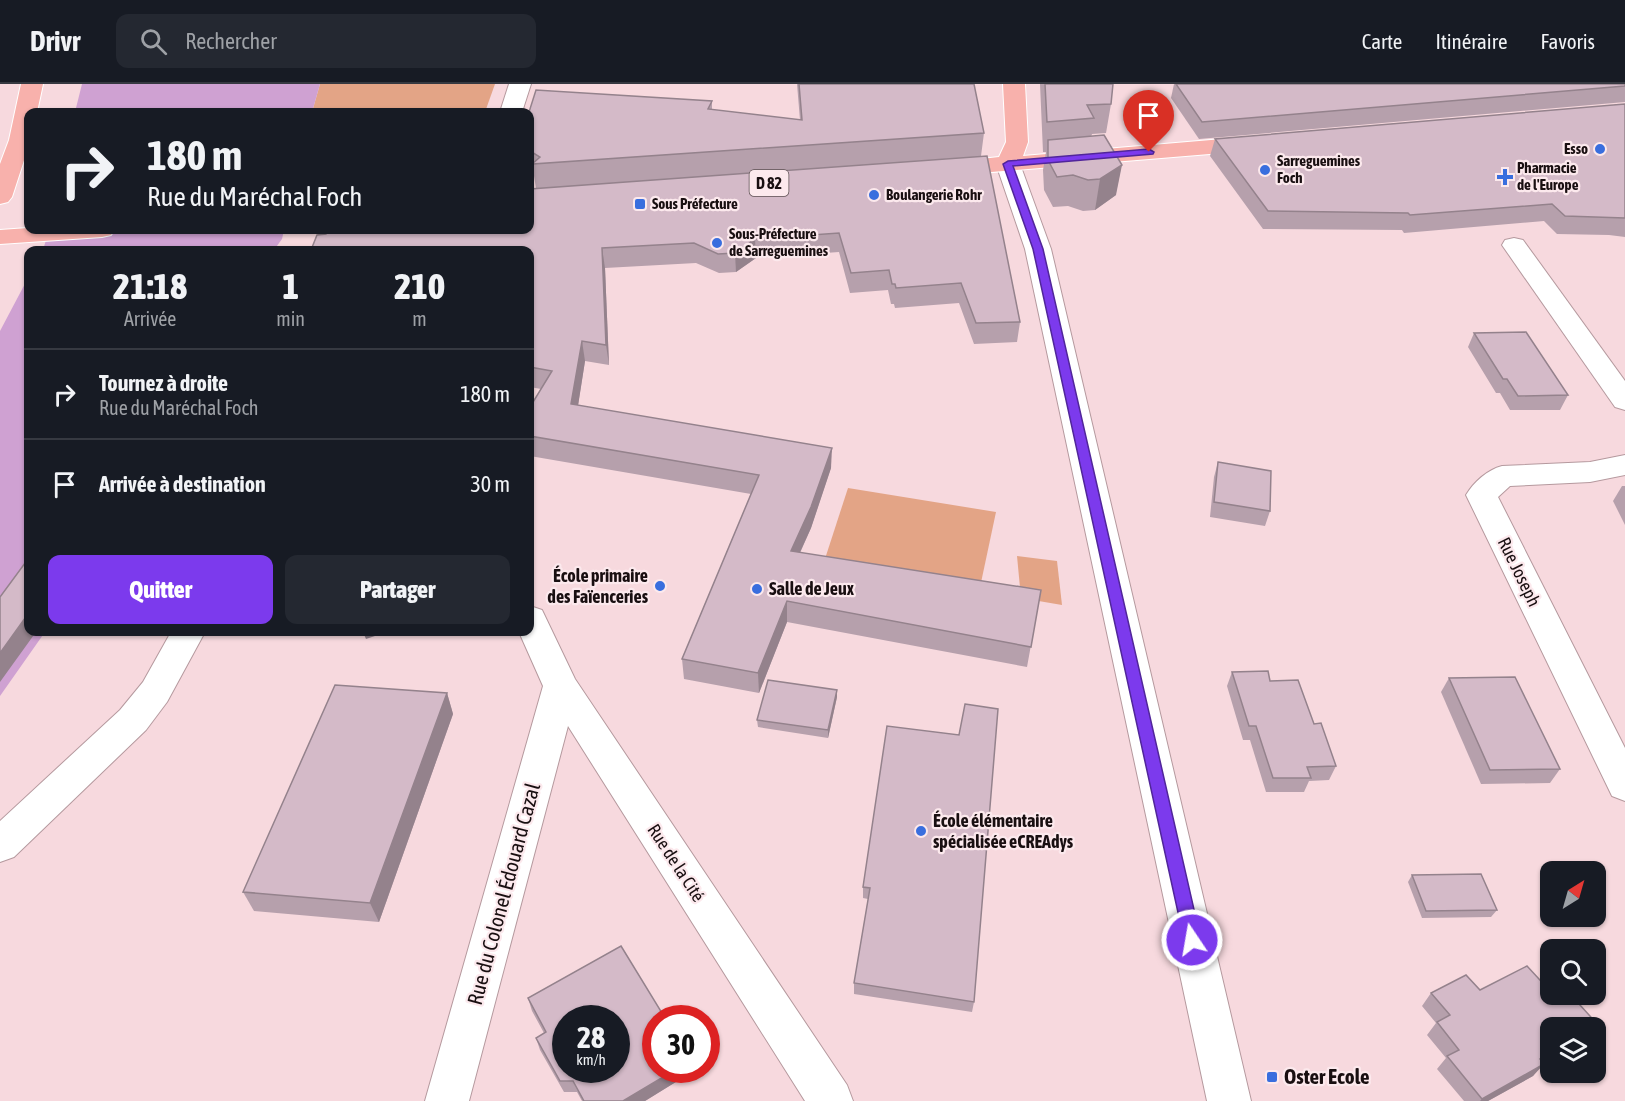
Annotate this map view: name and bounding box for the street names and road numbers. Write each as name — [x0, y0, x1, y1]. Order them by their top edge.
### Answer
road number: D 82 — [750, 170, 788, 196]
street label: Rue Joseph — [1494, 534, 1545, 610]
street label: Rue du Colonel Édouard Cazal — [462, 780, 544, 1007]
street label: Rue de la Cité — [644, 820, 709, 906]

